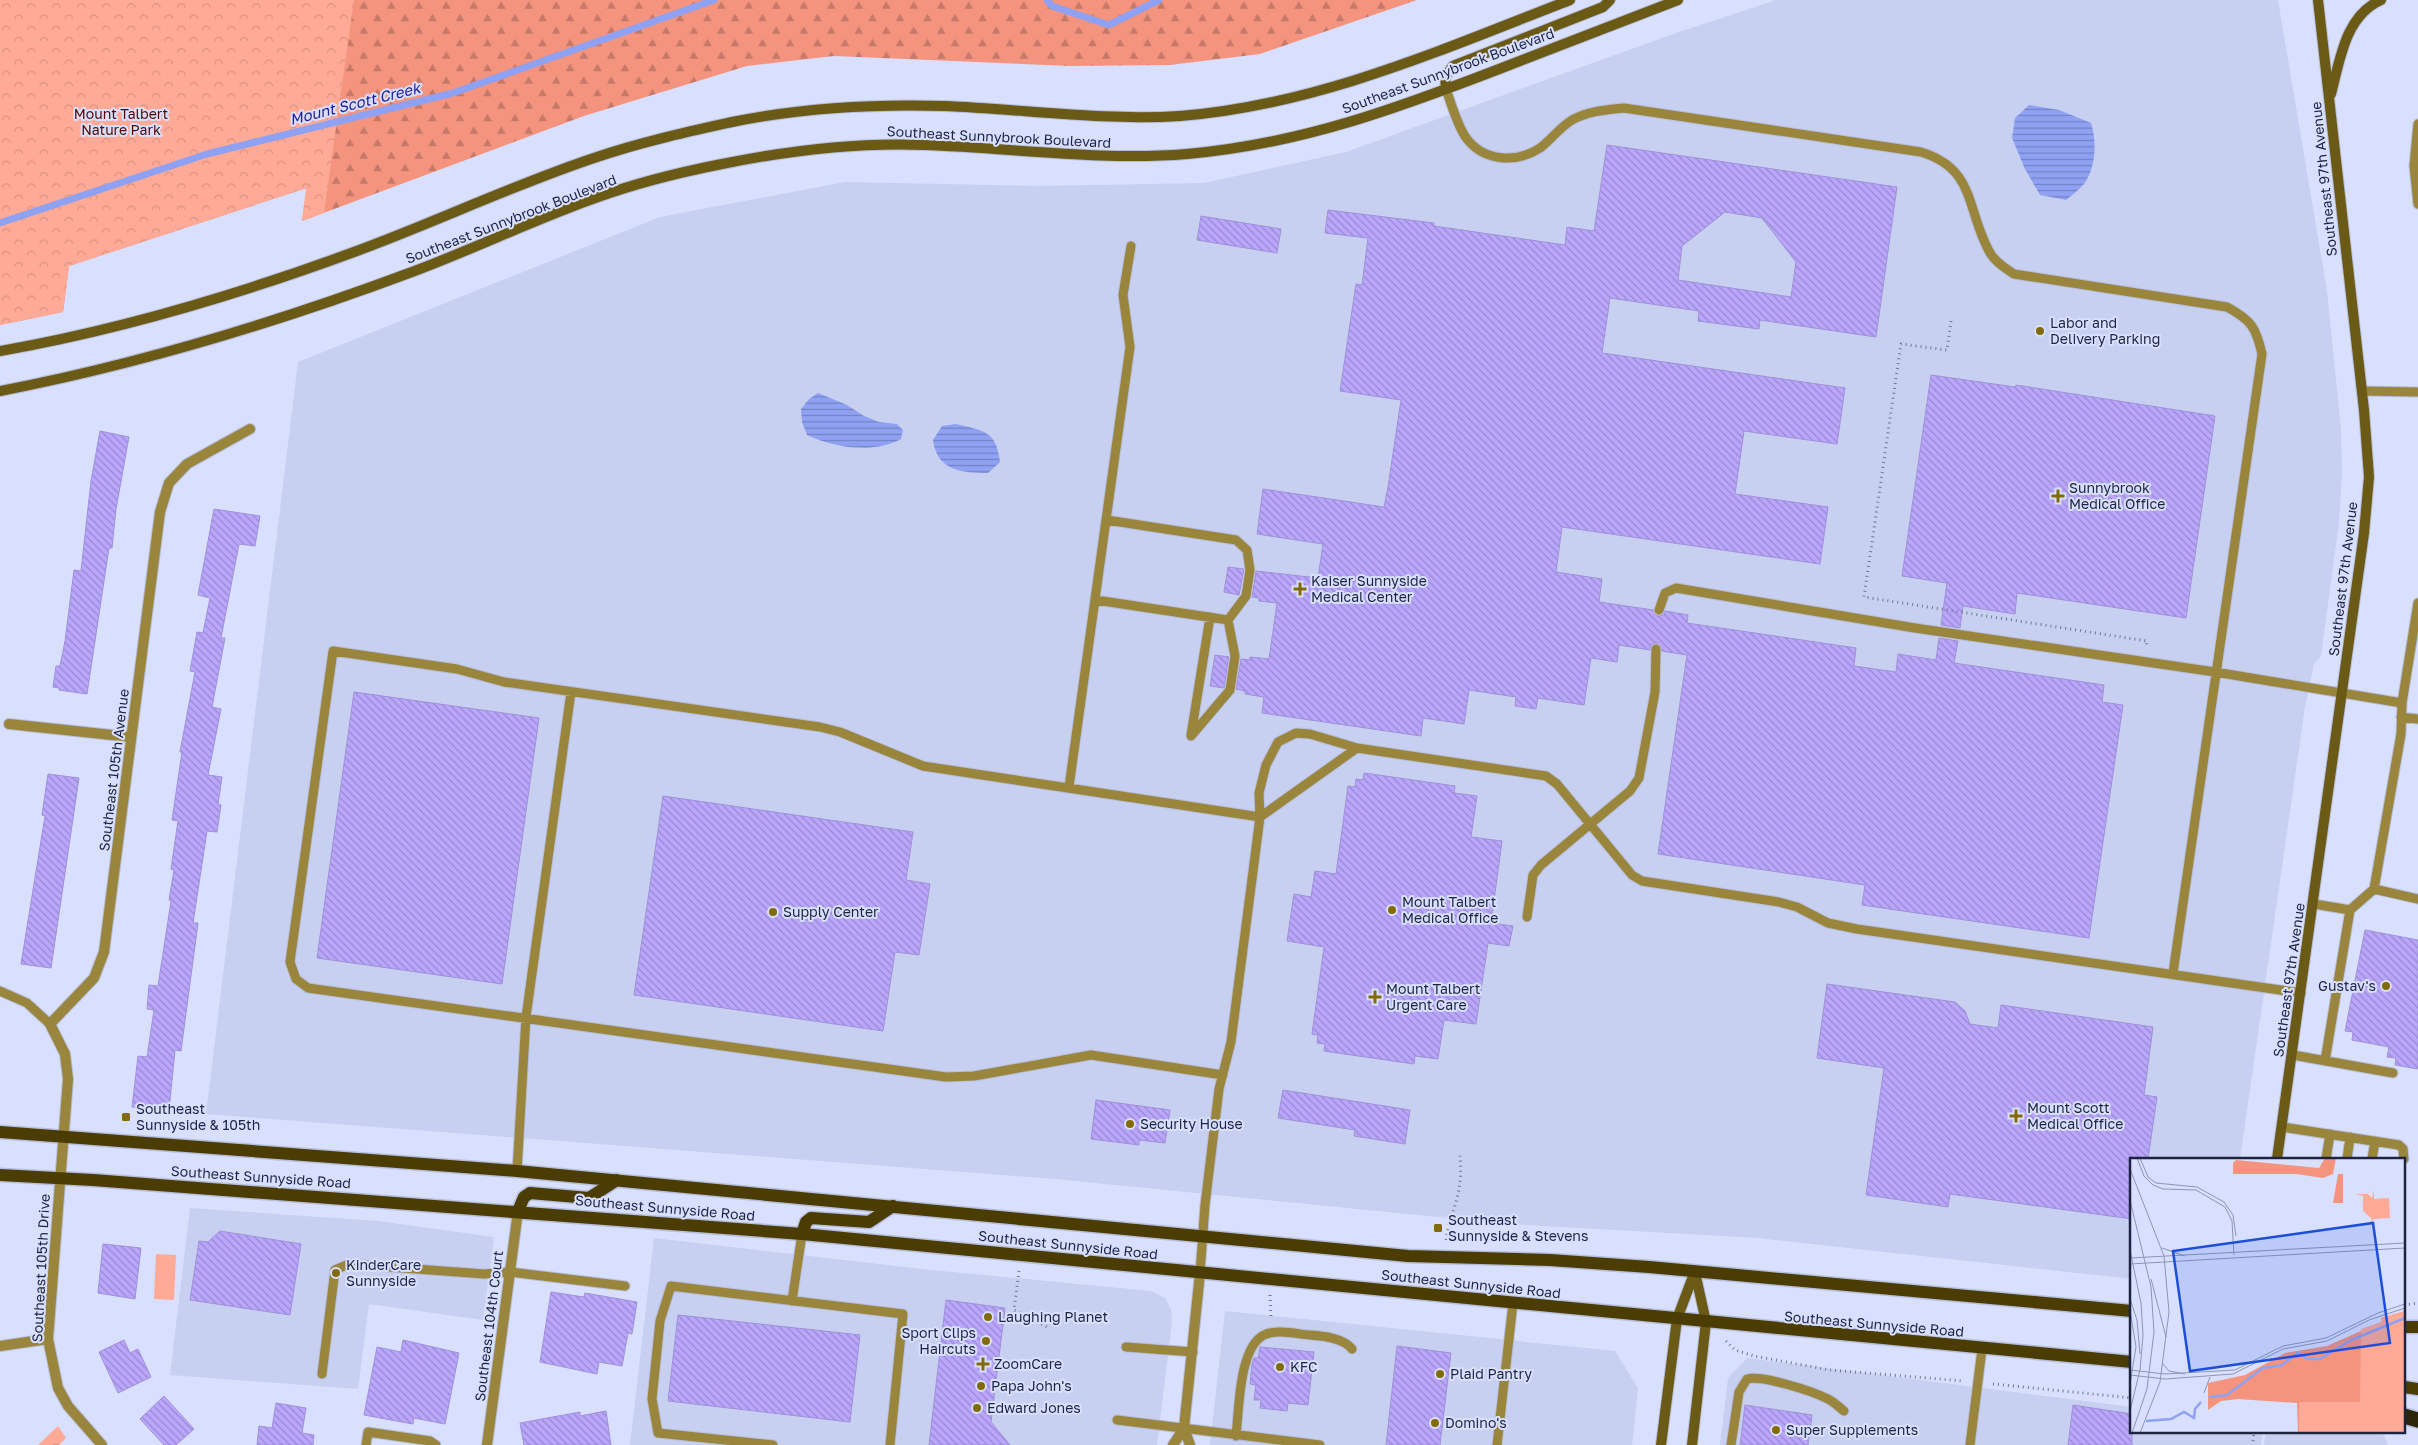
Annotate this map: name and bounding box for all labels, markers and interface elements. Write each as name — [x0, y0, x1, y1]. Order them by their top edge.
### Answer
street label: Southeast Sunnybrook Boulevard — [1339, 24, 1556, 117]
water label: Mount Scott Creek — [288, 78, 423, 128]
street label: Southeast 97th Avenue — [2307, 101, 2340, 257]
park label: Mount Talbert Nature Park — [74, 105, 168, 138]
street label: Southeast Sunnybrook Boulevard — [886, 122, 1112, 151]
street label: Southeast Sunnybrook Boulevard — [403, 170, 619, 267]
place label: Labor and Delivery Parking — [2050, 314, 2160, 347]
marker: Labor and Delivery Parking — [2034, 325, 2046, 337]
place label: Sunnybrook Medical Office — [2069, 479, 2165, 512]
marker: Sunnybrook Medical Office — [2051, 489, 2065, 503]
street label: Southeast 97th Avenue — [2325, 501, 2360, 657]
place label: Kaiser Sunnyside Medical Center — [1311, 572, 1427, 605]
marker: Kaiser Sunnyside Medical Center — [1293, 582, 1307, 596]
street label: Southeast 105th Avenue — [95, 688, 132, 852]
place label: Mount Talbert Medical Office — [1402, 893, 1498, 926]
street label: Southeast 97th Avenue — [2269, 902, 2308, 1058]
place label: Supply Center — [783, 903, 879, 920]
marker: Mount Talbert Medical Office — [1386, 904, 1398, 916]
marker: Supply Center — [767, 906, 779, 918]
place label: Gustav's — [2318, 977, 2376, 994]
place label: Mount Talbert Urgent Care — [1386, 980, 1480, 1013]
marker: Gustav's — [2380, 980, 2392, 992]
marker: Mount Talbert Urgent Care — [1368, 990, 1382, 1004]
place label: Mount Scott Medical Office — [2027, 1099, 2123, 1132]
place label: Southeast Sunnyside & 105th — [136, 1100, 260, 1133]
marker: Mount Scott Medical Office — [2009, 1109, 2023, 1123]
marker: Southeast Sunnyside & 105th — [120, 1111, 132, 1123]
place label: Security House — [1140, 1115, 1243, 1132]
marker: Security House — [1124, 1118, 1136, 1130]
inset map — [2130, 1158, 2406, 1432]
street label: Southeast Sunnyside Road — [170, 1162, 352, 1191]
street label: Southeast Sunnyside Road — [574, 1191, 756, 1224]
street label: Southeast 105th Drive — [28, 1193, 53, 1343]
place label: Southeast Sunnyside & Stevens — [1448, 1211, 1588, 1244]
marker: Southeast Sunnyside & Stevens — [1432, 1222, 1444, 1234]
street label: Southeast Sunnyside Road — [977, 1227, 1159, 1262]
street label: Southeast 104th Court — [471, 1249, 506, 1402]
place label: KinderCare Sunnyside — [346, 1256, 421, 1289]
street label: Southeast Sunnyside Road — [1380, 1266, 1562, 1301]
marker: KinderCare Sunnyside — [330, 1267, 342, 1279]
street label: Southeast Sunnyside Road — [1783, 1307, 1965, 1340]
place label: Laughing Planet — [998, 1308, 1108, 1325]
marker: Laughing Planet — [982, 1311, 994, 1323]
place label: Sport Clips Haircuts — [901, 1324, 976, 1357]
marker: Sport Clips Haircuts — [980, 1335, 992, 1347]
place label: ZoomCare — [994, 1355, 1062, 1372]
marker: ZoomCare — [976, 1357, 990, 1371]
place label: KFC — [1290, 1358, 1317, 1375]
marker: KFC — [1274, 1361, 1286, 1373]
place label: Plaid Pantry — [1450, 1365, 1532, 1382]
marker: Plaid Pantry — [1434, 1368, 1446, 1380]
place label: Papa John's — [991, 1377, 1072, 1394]
marker: Papa John's — [975, 1380, 987, 1392]
place label: Edward Jones — [987, 1399, 1081, 1416]
marker: Edward Jones — [971, 1402, 983, 1414]
place label: Domino's — [1445, 1414, 1507, 1431]
marker: Domino's — [1429, 1417, 1441, 1429]
place label: Super Supplements — [1786, 1421, 1918, 1438]
marker: Super Supplements — [1770, 1424, 1782, 1436]

